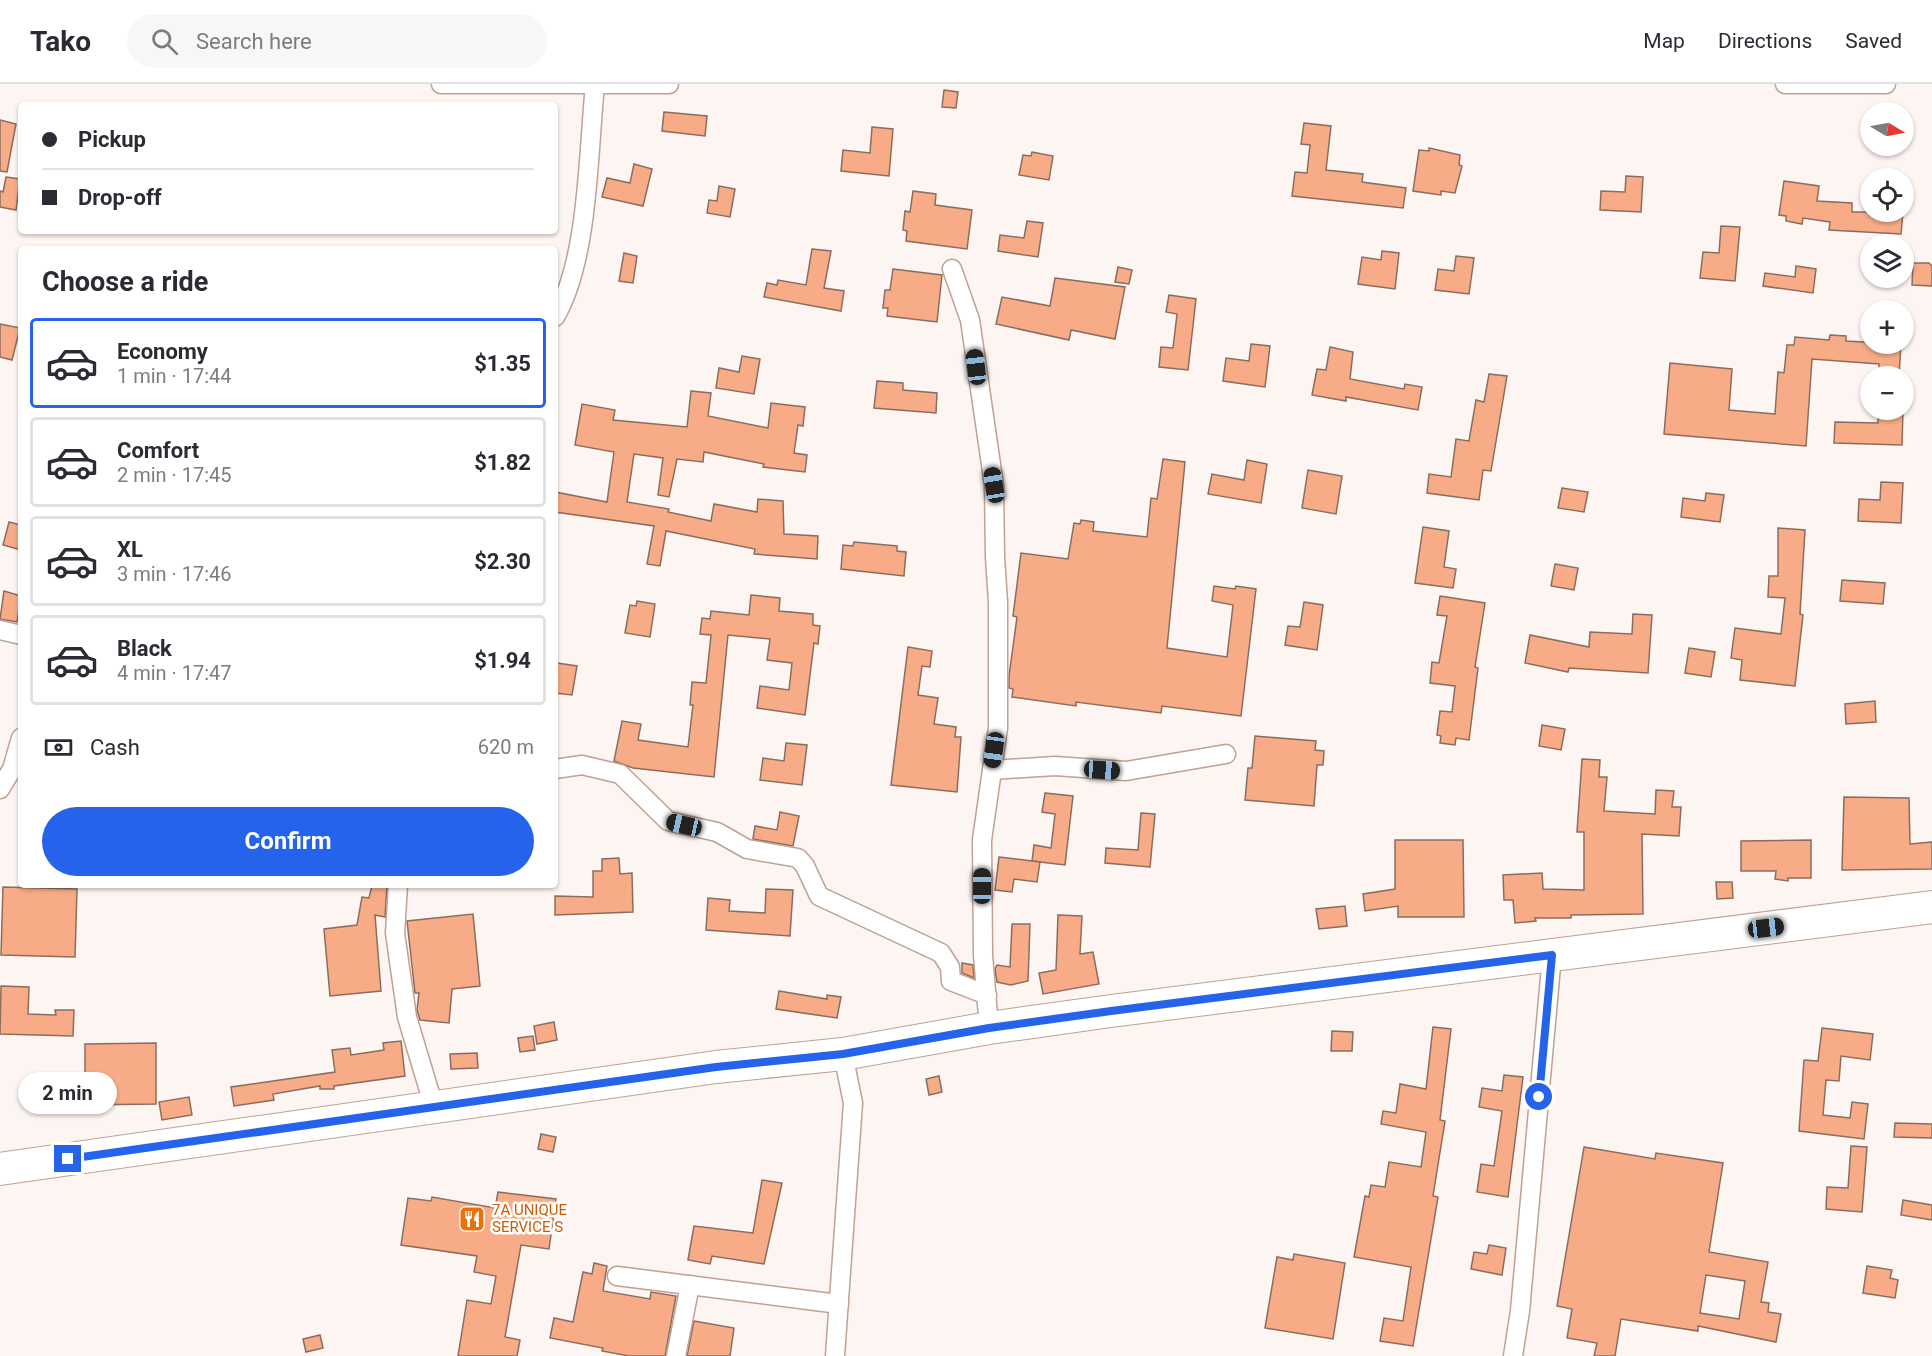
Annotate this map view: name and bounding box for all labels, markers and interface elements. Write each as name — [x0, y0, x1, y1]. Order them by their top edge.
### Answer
search box — [127, 14, 547, 68]
text: Tako — [30, 25, 91, 58]
icon: search — [148, 25, 181, 58]
text: Search here — [196, 29, 312, 54]
text: Map — [1643, 29, 1685, 53]
text: Directions — [1718, 29, 1812, 53]
text: Saved — [1845, 29, 1902, 53]
north arrow — [1860, 102, 1914, 156]
map controls — [1860, 102, 1914, 420]
text: Pickup — [78, 127, 146, 152]
button: locate — [1860, 168, 1914, 222]
text: Drop-off — [78, 185, 162, 210]
button: layers — [1860, 234, 1914, 288]
text: Choose a ride — [42, 266, 208, 298]
button: + — [1860, 300, 1914, 354]
icon: car — [45, 336, 99, 390]
text: Economy — [117, 339, 208, 364]
car — [965, 348, 987, 386]
text: $1.35 — [474, 351, 531, 376]
text: 1 min · 17:44 — [117, 364, 232, 388]
button: − — [1860, 366, 1914, 420]
icon: car — [45, 435, 99, 489]
text: Comfort — [117, 438, 199, 463]
text: $1.82 — [474, 450, 531, 475]
text: 2 min · 17:45 — [117, 463, 232, 487]
car — [982, 466, 1006, 504]
icon: car — [45, 534, 99, 588]
text: XL — [117, 537, 143, 562]
text: $2.30 — [474, 549, 531, 574]
text: 3 min · 17:46 — [117, 562, 232, 586]
icon: car — [45, 633, 99, 687]
text: Black — [117, 636, 172, 661]
text: $1.94 — [474, 648, 531, 673]
text: 4 min · 17:47 — [117, 661, 232, 685]
icon: cash — [42, 731, 75, 764]
car — [983, 731, 1005, 769]
text: Cash — [90, 735, 140, 760]
text: 620 m — [478, 735, 534, 759]
car — [1083, 760, 1121, 780]
button: Confirm — [42, 807, 534, 876]
car — [664, 812, 704, 838]
car — [973, 868, 991, 904]
car — [1747, 917, 1785, 939]
callout: 2 min — [19, 1072, 118, 1114]
text: 2 min — [42, 1081, 93, 1105]
route start — [1525, 1083, 1552, 1110]
route end — [54, 1145, 81, 1172]
place label: 7A UNIQUE SERVICE S — [492, 1201, 567, 1236]
restaurant icon: 7A UNIQUE SERVICE S — [457, 1204, 487, 1234]

